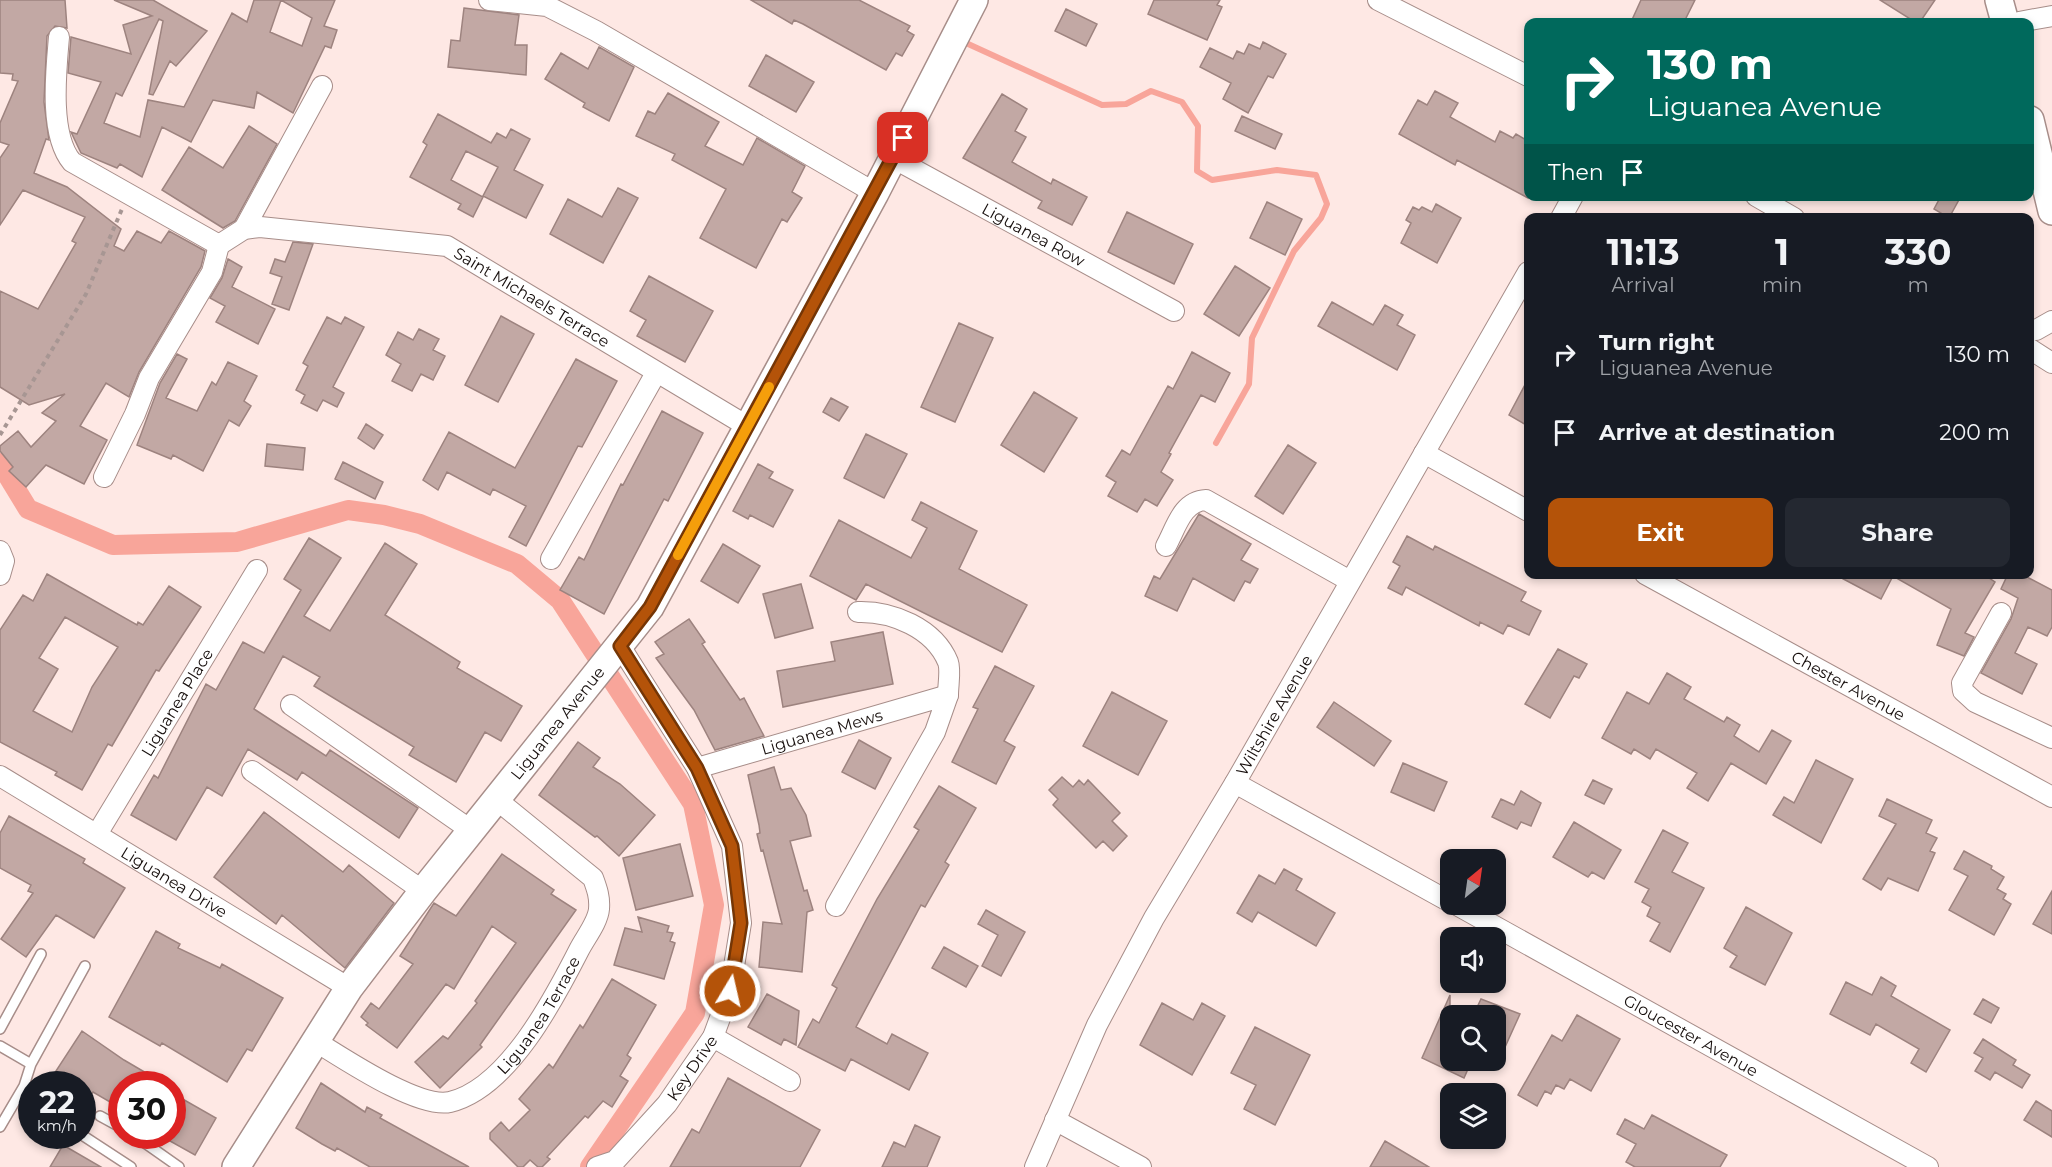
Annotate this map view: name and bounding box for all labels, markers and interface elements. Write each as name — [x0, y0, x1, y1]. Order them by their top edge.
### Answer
text: 130 m — [1647, 38, 1773, 90]
icon: right — [1548, 42, 1626, 120]
text: Liguanea Avenue — [1647, 90, 1882, 123]
pin — [877, 112, 928, 163]
icon: arrive — [886, 121, 919, 154]
icon: arrive — [1616, 156, 1649, 189]
text: Then — [1548, 159, 1604, 186]
street label: Liguanea Row — [979, 199, 1088, 271]
text: 11:13 — [1606, 230, 1680, 274]
text: 1 — [1775, 230, 1789, 274]
text: 330 — [1885, 230, 1952, 274]
street label: Saint Michaels Terrace — [451, 243, 613, 351]
text: Arrival — [1611, 273, 1675, 297]
text: min — [1762, 273, 1802, 297]
text: m — [1907, 273, 1929, 297]
text: Turn right — [1599, 329, 1714, 356]
icon: right — [1548, 338, 1581, 371]
text: 130 m — [1946, 341, 2010, 368]
text: Liguanea Avenue — [1599, 356, 1773, 380]
icon: arrive — [1548, 416, 1581, 449]
text: Arrive at destination — [1599, 419, 1835, 446]
text: 200 m — [1939, 419, 2010, 446]
button: Exit — [1548, 498, 1773, 567]
button: Share — [1785, 498, 2010, 567]
street label: Liguanea Place — [137, 645, 217, 760]
street label: Chester Avenue — [1788, 647, 1908, 725]
street label: Wiltshire Avenue — [1232, 652, 1316, 779]
street label: Liguanea Avenue — [507, 663, 609, 783]
street label: Liguanea Mews — [759, 705, 885, 759]
street label: Liguanea Drive — [118, 843, 231, 922]
north arrow — [1440, 849, 1506, 915]
map controls — [1440, 849, 1506, 1149]
button: sound — [1440, 927, 1506, 993]
street label: Liguanea Terrace — [493, 953, 584, 1078]
position arrow — [698, 959, 762, 1023]
street label: Gloucester Avenue — [1620, 991, 1761, 1081]
button: search — [1440, 1005, 1506, 1071]
street label: Key Drive — [663, 1032, 721, 1105]
speed limit sign: 30 — [108, 1071, 186, 1149]
button: layers — [1440, 1083, 1506, 1149]
text: 22 — [39, 1084, 75, 1121]
text: km/h — [37, 1116, 77, 1135]

